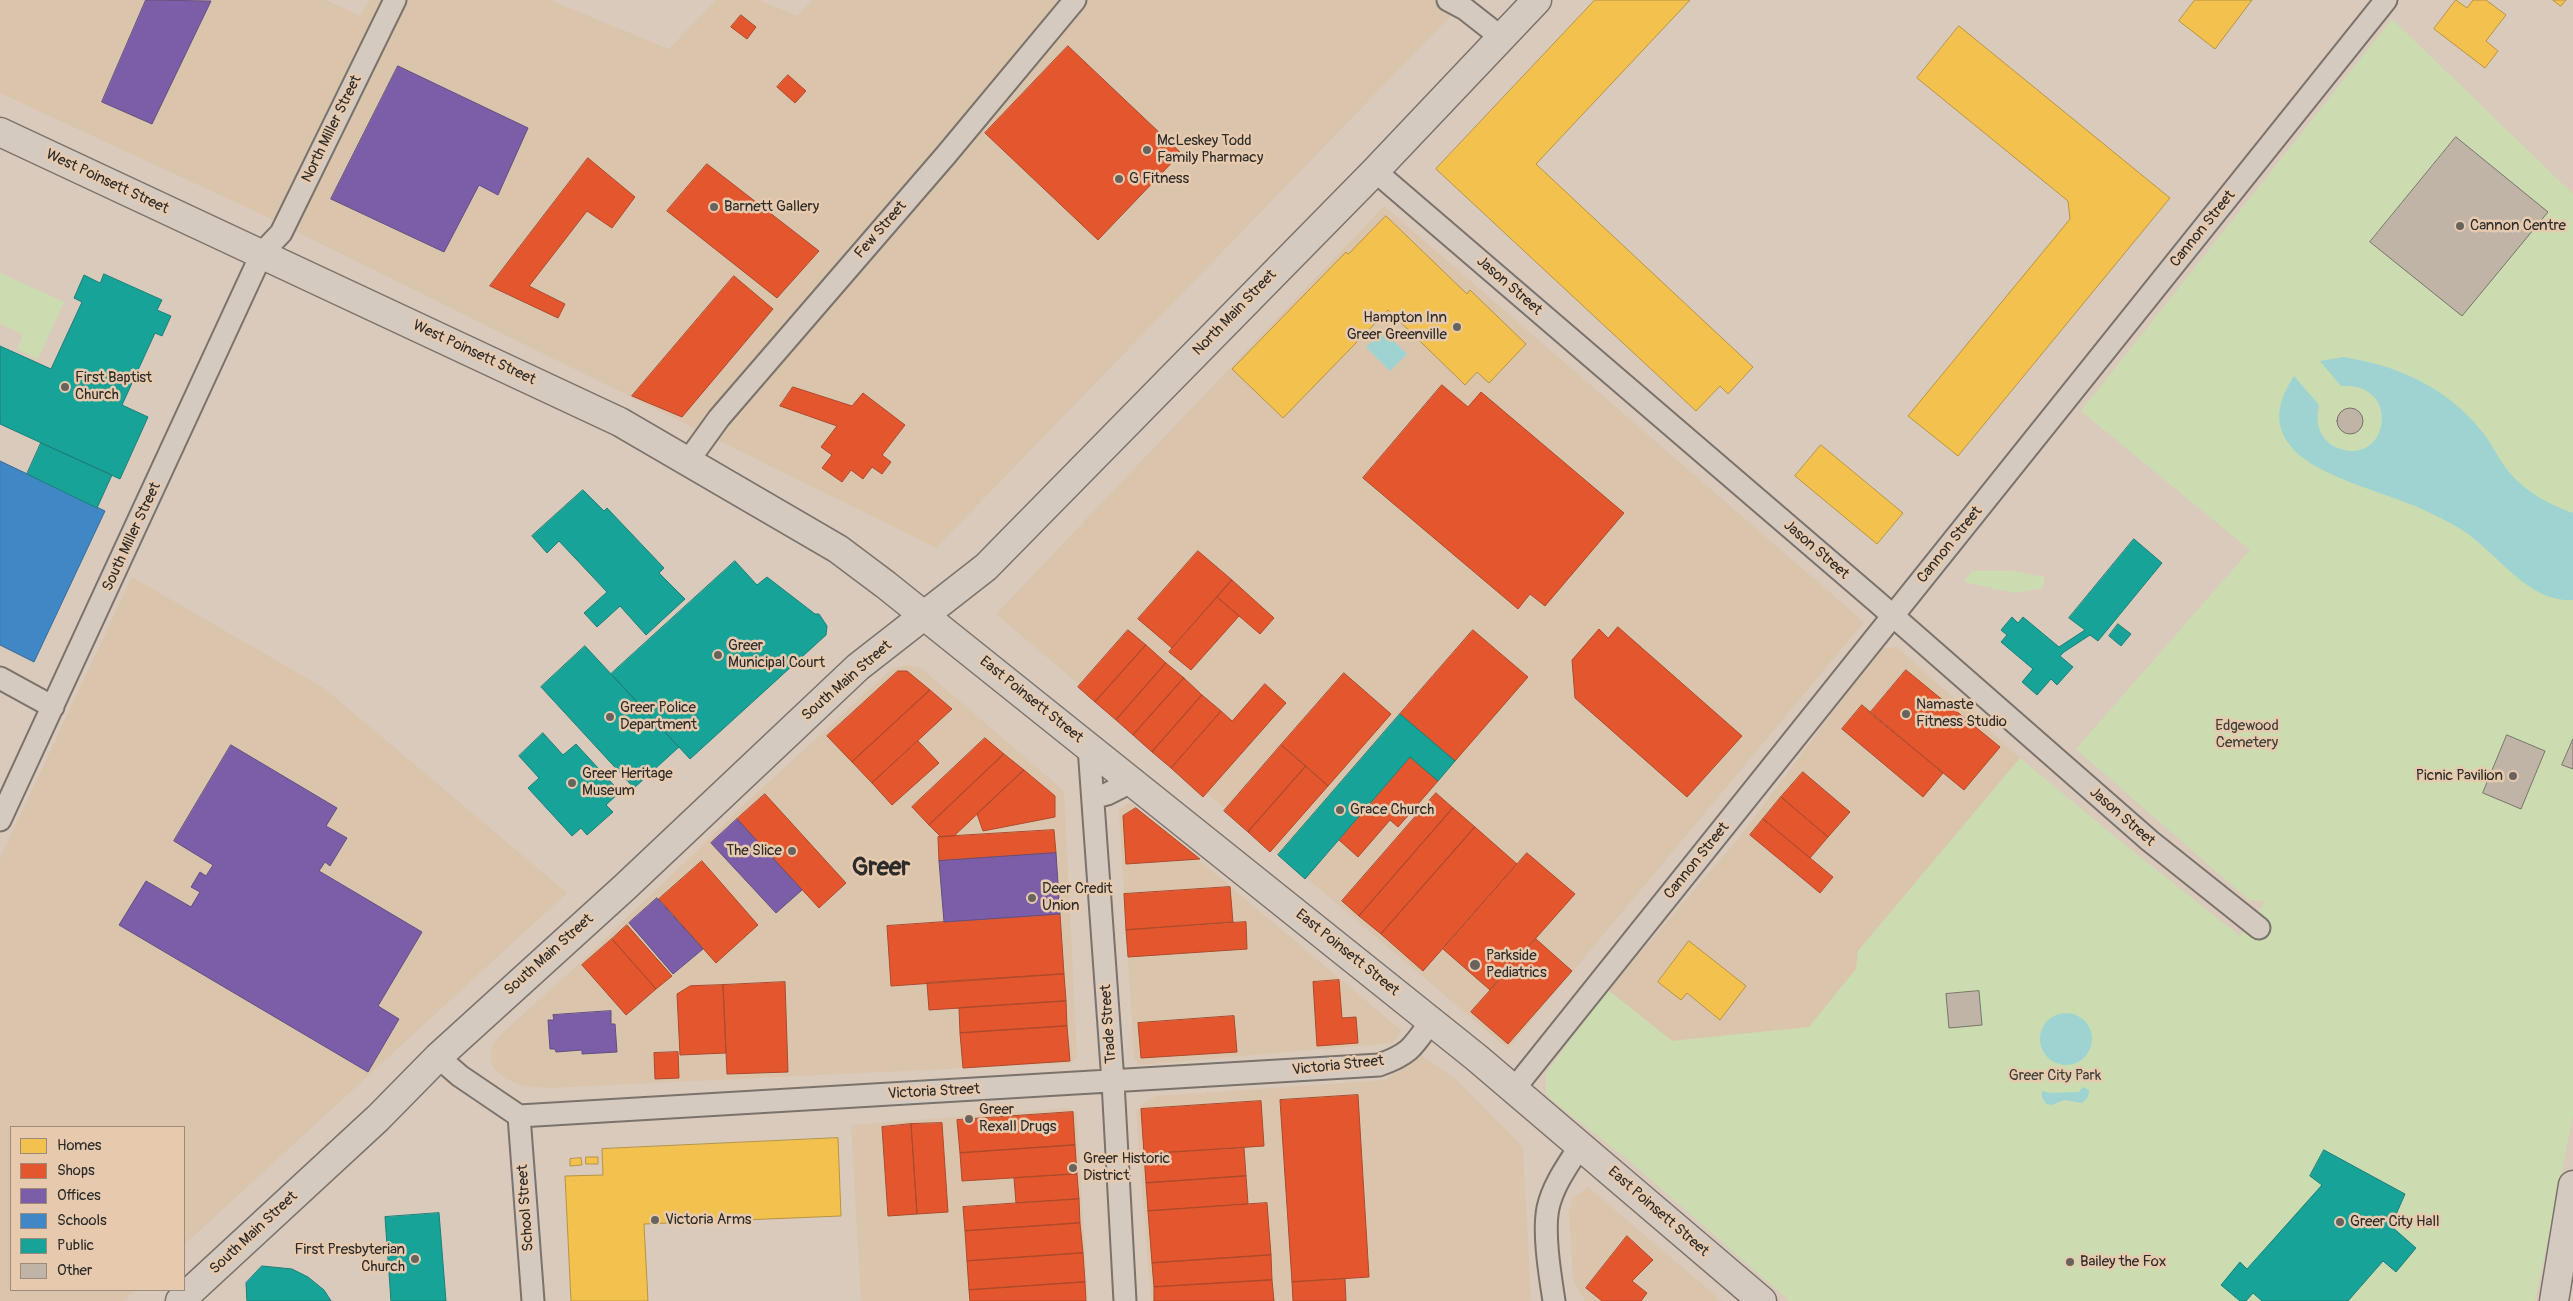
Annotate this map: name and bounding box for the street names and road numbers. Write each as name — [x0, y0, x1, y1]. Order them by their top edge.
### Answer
street label: North Miller Street — [298, 72, 366, 186]
street label: West Poinsett Street — [43, 146, 171, 218]
street label: Cannon Street — [2167, 187, 2239, 271]
street label: Few Street — [851, 198, 911, 262]
street label: Jason Street — [1472, 253, 1546, 319]
street label: North Main Street — [1189, 266, 1281, 360]
street label: West Poinsett Street — [410, 317, 538, 389]
street label: South Miller Street — [99, 480, 165, 594]
street label: Cannon Street — [1914, 503, 1986, 587]
street label: Jason Street — [1779, 517, 1853, 583]
street label: South Main Street — [798, 637, 896, 725]
street label: East Poinsett Street — [976, 653, 1086, 747]
street label: Jason Street — [2085, 784, 2159, 850]
street label: Cannon Street — [1661, 819, 1733, 903]
street label: East Poinsett Street — [1292, 906, 1402, 1000]
street label: South Main Street — [501, 910, 597, 1000]
street label: Trade Street — [1097, 984, 1121, 1064]
street label: Victoria Street — [1291, 1052, 1385, 1080]
street label: Victoria Street — [887, 1081, 981, 1103]
street label: East Poinsett Street — [1604, 1163, 1712, 1261]
street label: School Street — [514, 1164, 538, 1252]
street label: South Main Street — [206, 1188, 302, 1278]

